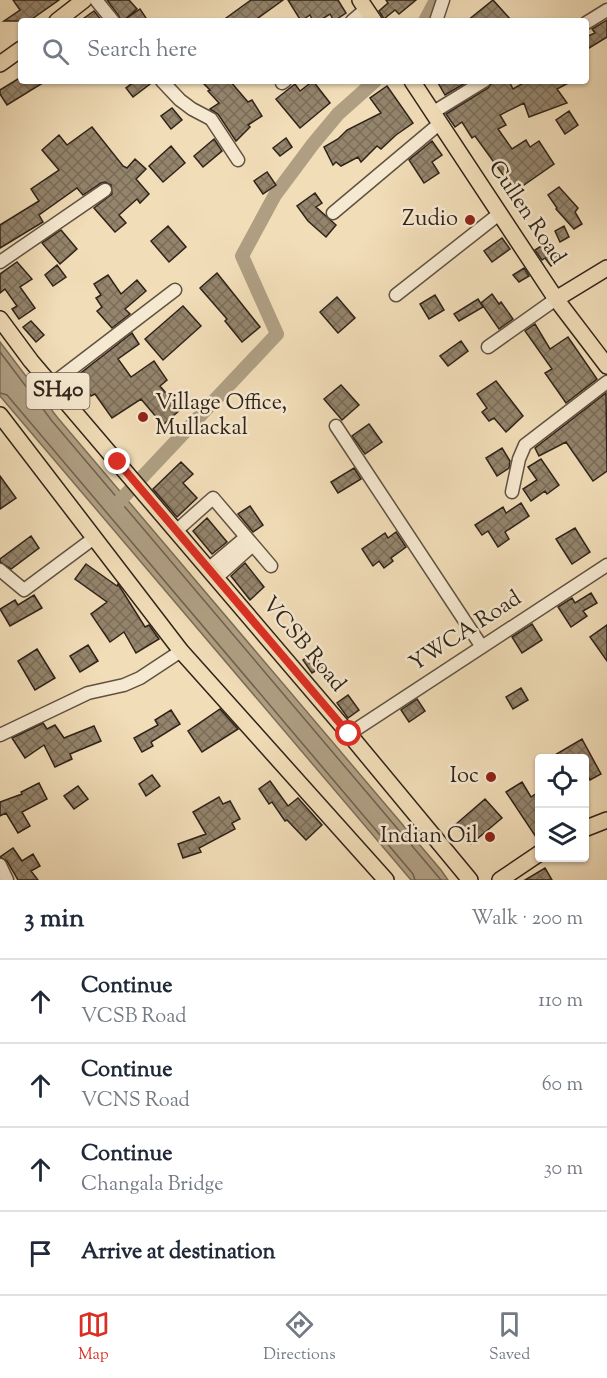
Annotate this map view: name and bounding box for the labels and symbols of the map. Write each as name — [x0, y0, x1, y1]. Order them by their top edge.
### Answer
street label: Cullen Road — [479, 154, 573, 272]
place label: Zudio — [402, 204, 458, 236]
marker: Zudio — [463, 213, 477, 227]
road number: SH40 — [26, 373, 90, 409]
place label: Village Office, Mullackal — [155, 388, 287, 445]
marker: Village Office, Mullackal — [136, 410, 150, 424]
route end — [104, 448, 130, 474]
street label: YWCA Road — [403, 584, 529, 680]
street label: VCSB Road — [253, 590, 353, 700]
route start — [335, 720, 361, 746]
place label: Ioc — [450, 761, 479, 793]
marker: Ioc — [484, 770, 498, 784]
place label: Indian Oil — [380, 821, 478, 853]
marker: Indian Oil — [483, 830, 497, 844]

